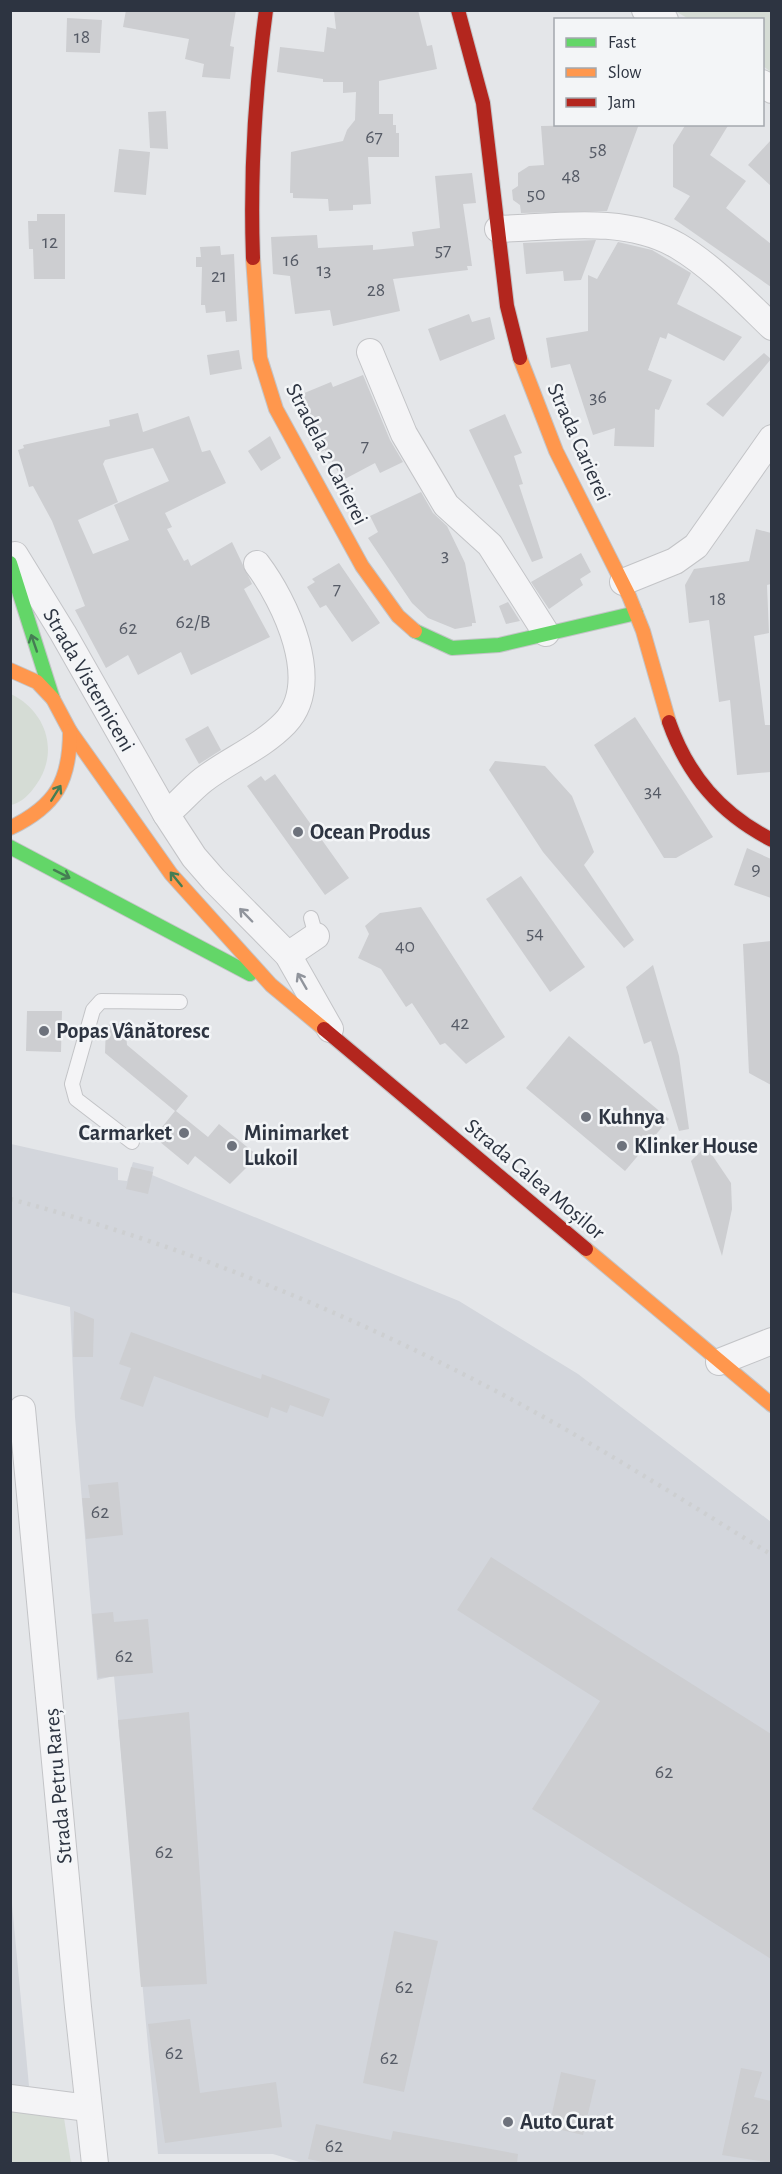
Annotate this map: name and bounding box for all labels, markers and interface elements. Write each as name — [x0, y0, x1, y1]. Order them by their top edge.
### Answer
legend — [554, 18, 764, 126]
house number: 18 — [74, 27, 90, 47]
text: Fast — [608, 34, 636, 52]
text: Slow — [608, 64, 641, 82]
text: Jam — [608, 94, 636, 112]
house number: 67 — [365, 127, 383, 147]
house number: 58 — [589, 140, 607, 160]
house number: 48 — [561, 166, 581, 186]
house number: 50 — [527, 184, 545, 204]
house number: 12 — [42, 232, 58, 252]
house number: 57 — [435, 240, 451, 260]
house number: 16 — [283, 250, 299, 270]
house number: 13 — [316, 260, 332, 280]
house number: 21 — [211, 266, 227, 286]
house number: 28 — [367, 280, 385, 300]
street label: Stradela 2 Carierei — [282, 380, 372, 528]
street label: Strada Carierei — [543, 380, 615, 504]
house number: 36 — [589, 387, 607, 407]
house number: 7 — [361, 436, 369, 456]
house number: 3 — [441, 545, 449, 565]
house number: 7 — [333, 579, 341, 599]
house number: 18 — [710, 589, 726, 609]
street label: Strada Visterniceni — [39, 605, 139, 755]
house number: 62/B — [176, 612, 210, 632]
house number: 62 — [119, 618, 137, 638]
one-way arrow — [27, 635, 38, 653]
house number: 34 — [644, 781, 662, 801]
one-way arrow — [50, 785, 62, 802]
place label: Ocean Produs — [310, 821, 430, 843]
marker: Ocean Produs — [291, 825, 305, 839]
house number: 9 — [751, 859, 761, 879]
one-way arrow — [53, 869, 71, 880]
one-way arrow — [169, 871, 182, 887]
one-way arrow — [239, 907, 253, 922]
house number: 54 — [526, 923, 544, 943]
house number: 40 — [395, 936, 415, 956]
one-way arrow — [296, 973, 308, 990]
house number: 42 — [451, 1013, 469, 1033]
place label: Popas Vânătoresc — [56, 1020, 210, 1042]
marker: Popas Vânătoresc — [37, 1024, 51, 1038]
place label: Kuhnya — [598, 1106, 665, 1129]
marker: Kuhnya — [579, 1110, 593, 1124]
street label: Strada Calea Moșilor — [460, 1114, 609, 1245]
place label: Carmarket — [78, 1122, 173, 1144]
place label: Minimarket Lukoil — [244, 1122, 349, 1169]
marker: Carmarket — [177, 1126, 191, 1140]
place label: Klinker House — [634, 1135, 758, 1157]
marker: Minimarket Lukoil — [225, 1139, 239, 1153]
marker: Klinker House — [615, 1139, 629, 1153]
house number: 62 — [91, 1502, 109, 1522]
house number: 62 — [115, 1646, 133, 1666]
street label: Strada Petru Rareș — [40, 1707, 78, 1865]
house number: 62 — [655, 1762, 673, 1782]
house number: 62 — [155, 1842, 173, 1862]
house number: 62 — [395, 1977, 413, 1997]
house number: 62 — [165, 2043, 183, 2063]
house number: 62 — [380, 2048, 398, 2068]
place label: Auto Curat — [520, 2111, 614, 2133]
marker: Auto Curat — [501, 2115, 515, 2129]
house number: 62 — [741, 2118, 759, 2138]
house number: 62 — [325, 2136, 343, 2156]

